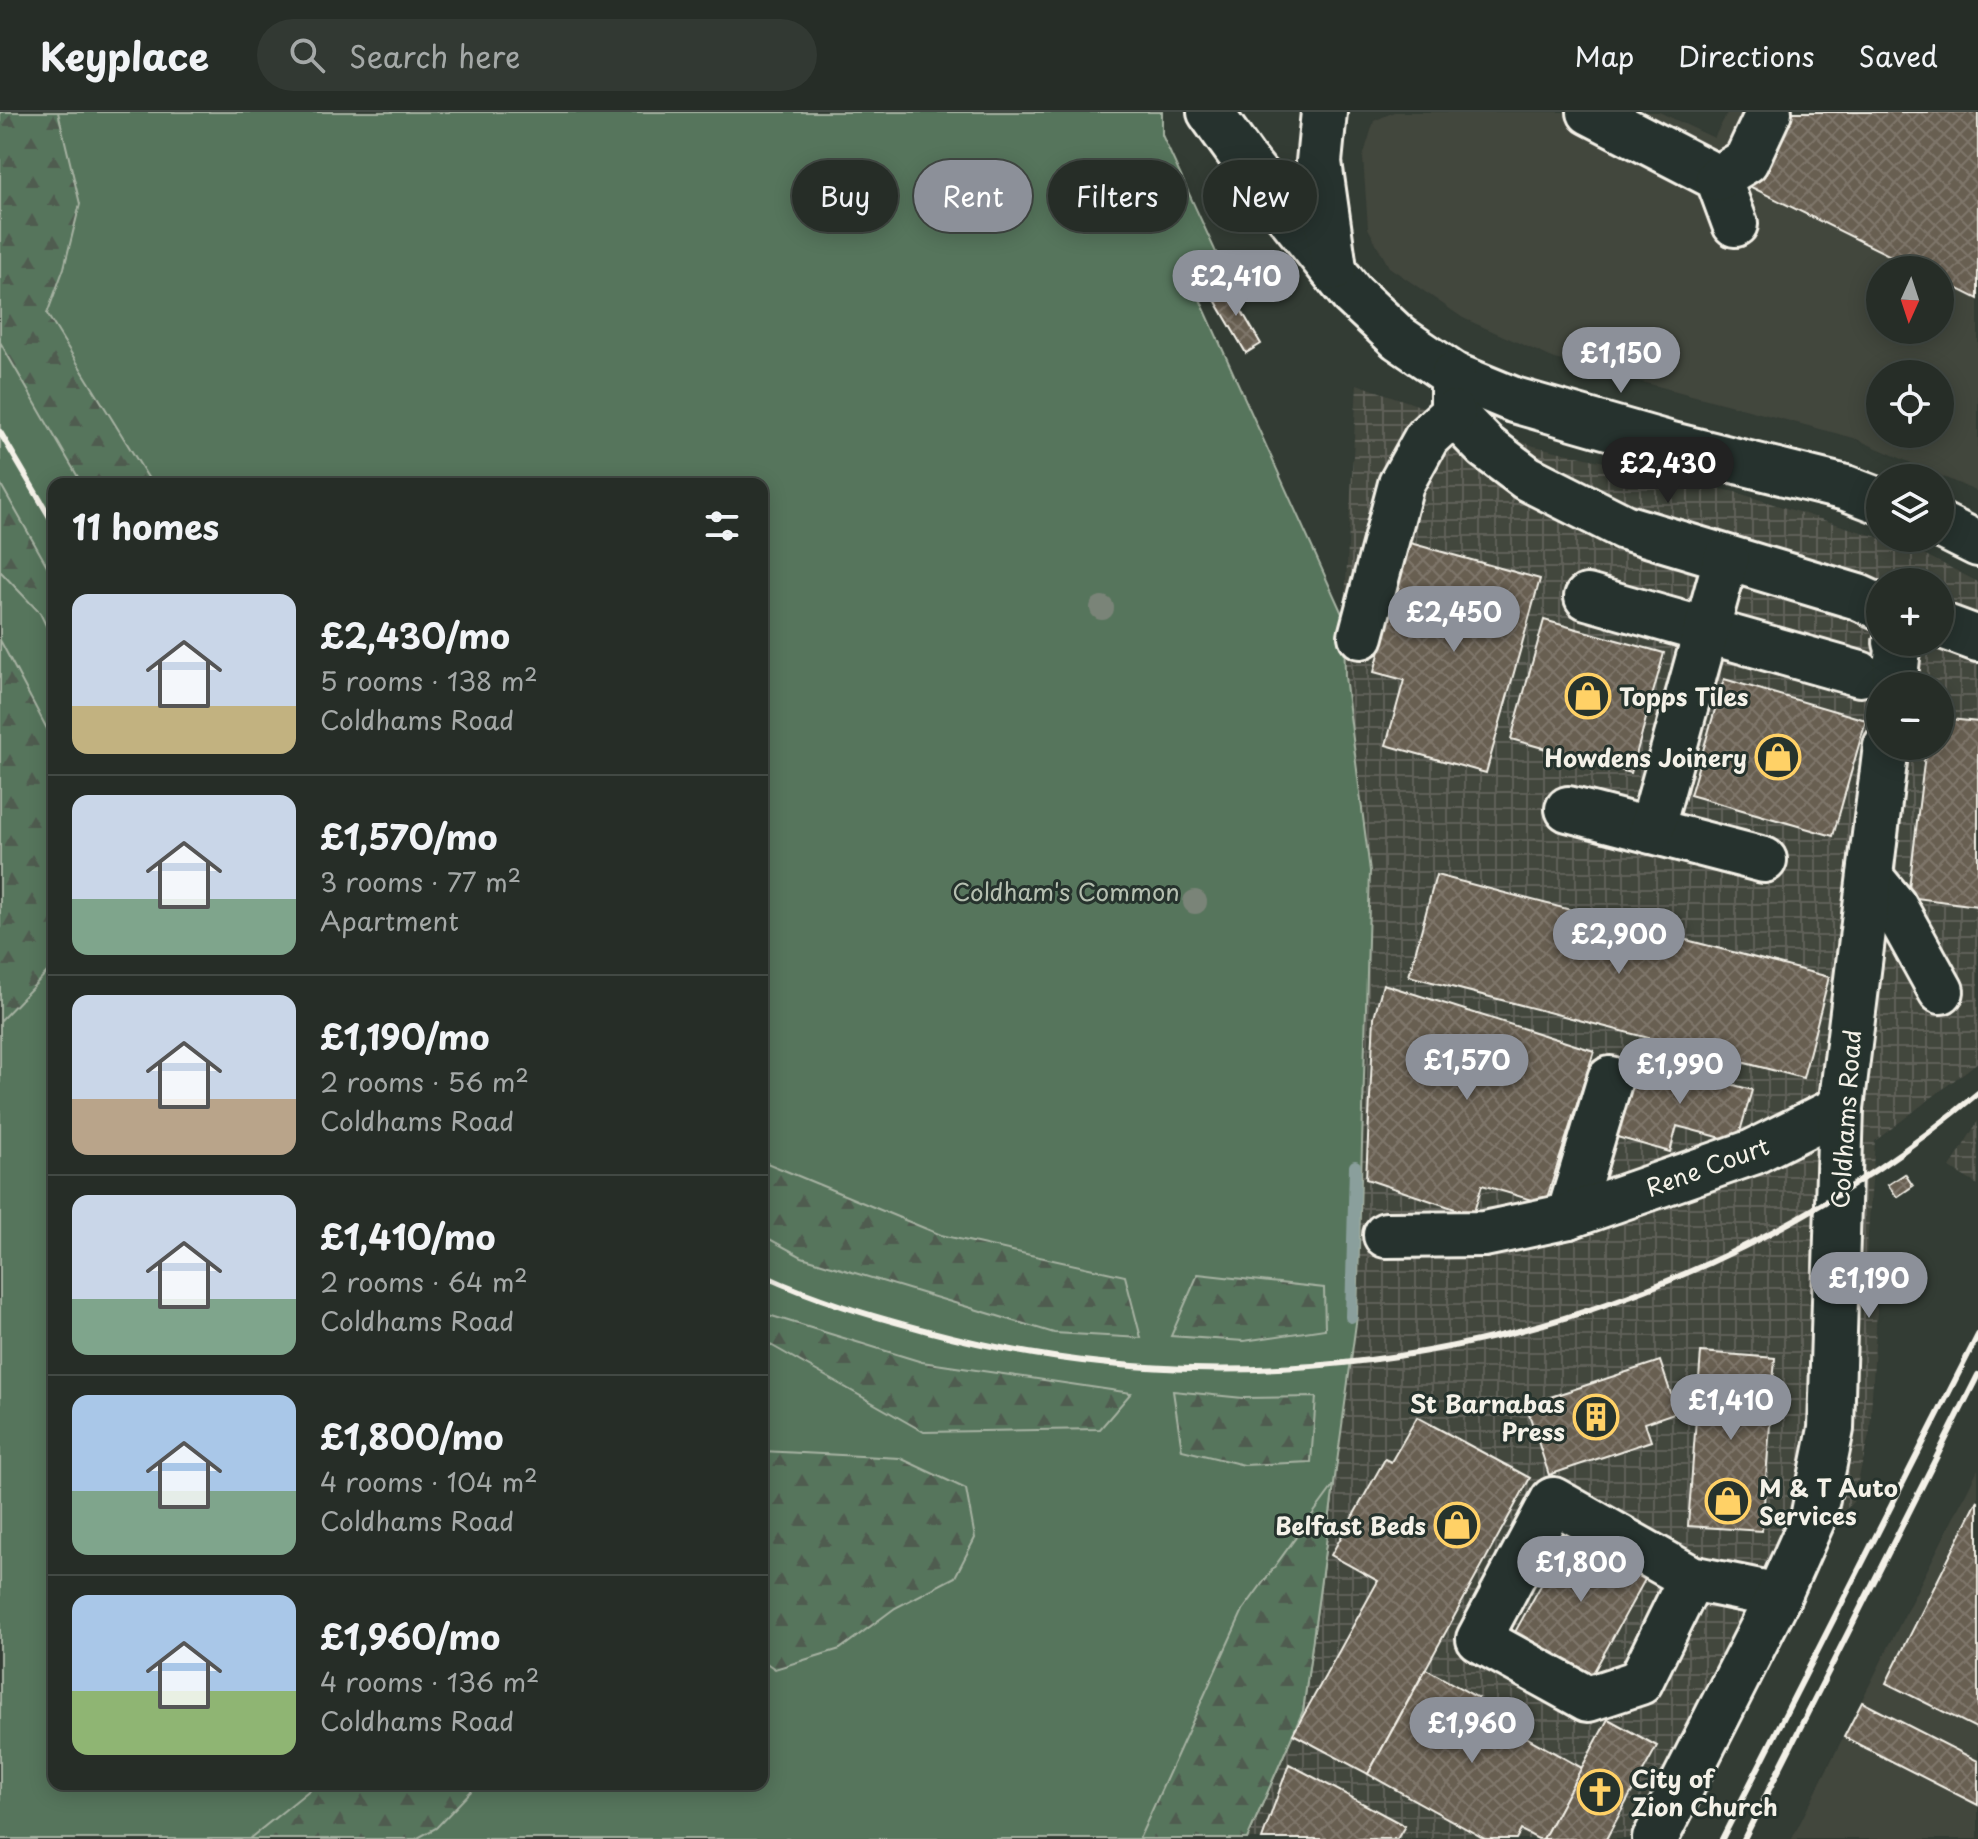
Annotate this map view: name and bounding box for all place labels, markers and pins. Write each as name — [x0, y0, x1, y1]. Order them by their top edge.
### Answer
pin: £2,410 — [1171, 250, 1301, 318]
pin: £1,150 — [1556, 327, 1686, 395]
pin: £2,430 — [1603, 437, 1733, 505]
pin: £2,450 — [1389, 586, 1519, 654]
shop icon: Topps Tiles — [1564, 672, 1612, 720]
place label: Topps Tiles — [1619, 678, 1749, 714]
shop icon: Howdens Joinery — [1754, 733, 1802, 781]
place label: Howdens Joinery — [1545, 739, 1747, 775]
pin: £2,900 — [1554, 908, 1684, 976]
pin: £1,570 — [1402, 1034, 1532, 1102]
pin: £1,990 — [1615, 1038, 1745, 1106]
pin: £1,190 — [1804, 1252, 1934, 1320]
pin: £1,410 — [1666, 1374, 1796, 1442]
place label: St Barnabas Press — [1410, 1385, 1565, 1449]
building icon: St Barnabas Press — [1572, 1393, 1620, 1441]
place label: M & T Auto Services — [1759, 1469, 1898, 1533]
shop icon: M & T Auto Services — [1704, 1477, 1752, 1525]
shop icon: Belfast Beds — [1433, 1501, 1481, 1549]
place label: Belfast Beds — [1275, 1507, 1426, 1543]
pin: £1,800 — [1516, 1536, 1646, 1604]
pin: £1,960 — [1407, 1697, 1537, 1765]
place label: City of Zion Church — [1631, 1760, 1778, 1824]
church icon: City of Zion Church — [1576, 1768, 1624, 1816]

